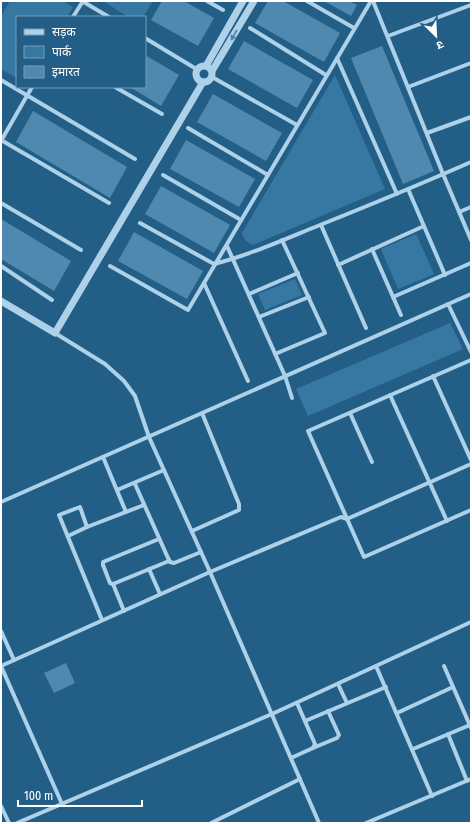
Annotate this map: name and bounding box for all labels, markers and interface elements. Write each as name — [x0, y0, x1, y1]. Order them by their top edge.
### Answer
legend — [16, 16, 146, 88]
north arrow — [416, 16, 456, 56]
text: सड़क — [52, 25, 77, 39]
one-way arrow — [230, 30, 238, 40]
text: उ — [434, 37, 445, 52]
text: पार्क — [52, 45, 72, 59]
text: इमारत — [52, 65, 81, 79]
scale bar — [18, 782, 142, 808]
text: 100 m — [24, 789, 53, 803]

